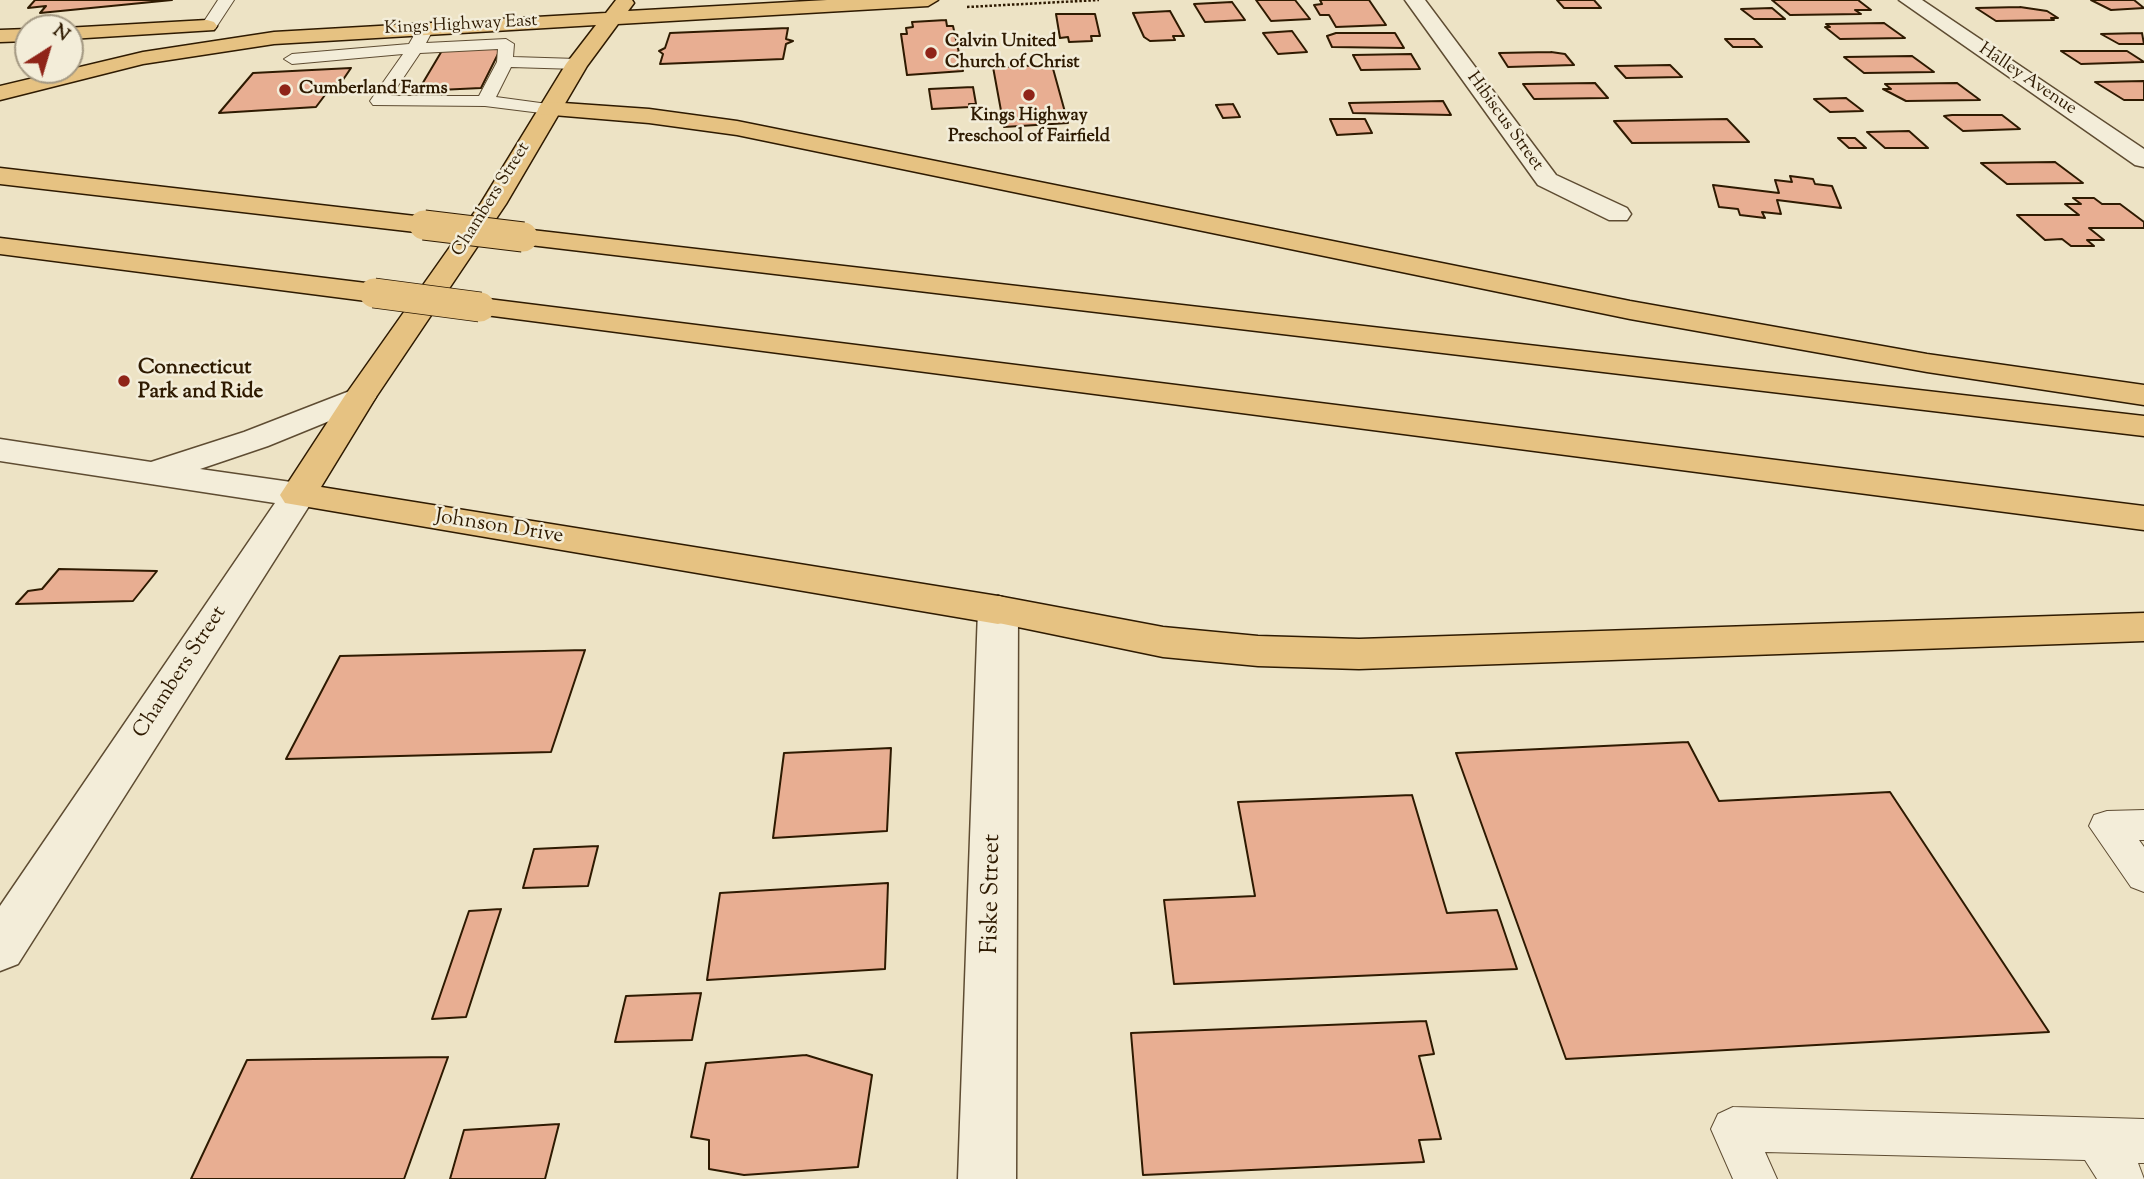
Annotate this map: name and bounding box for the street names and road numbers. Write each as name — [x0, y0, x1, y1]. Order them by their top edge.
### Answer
street label: Kings Highway East — [384, 11, 538, 41]
street label: Halley Avenue — [1974, 39, 2080, 121]
street label: Hibiscus Street — [1461, 68, 1547, 176]
street label: Chambers Street — [448, 139, 536, 261]
street label: Johnson Drive — [433, 505, 565, 551]
street label: Chambers Street — [129, 602, 233, 744]
street label: Fiske Street — [978, 834, 1008, 954]

